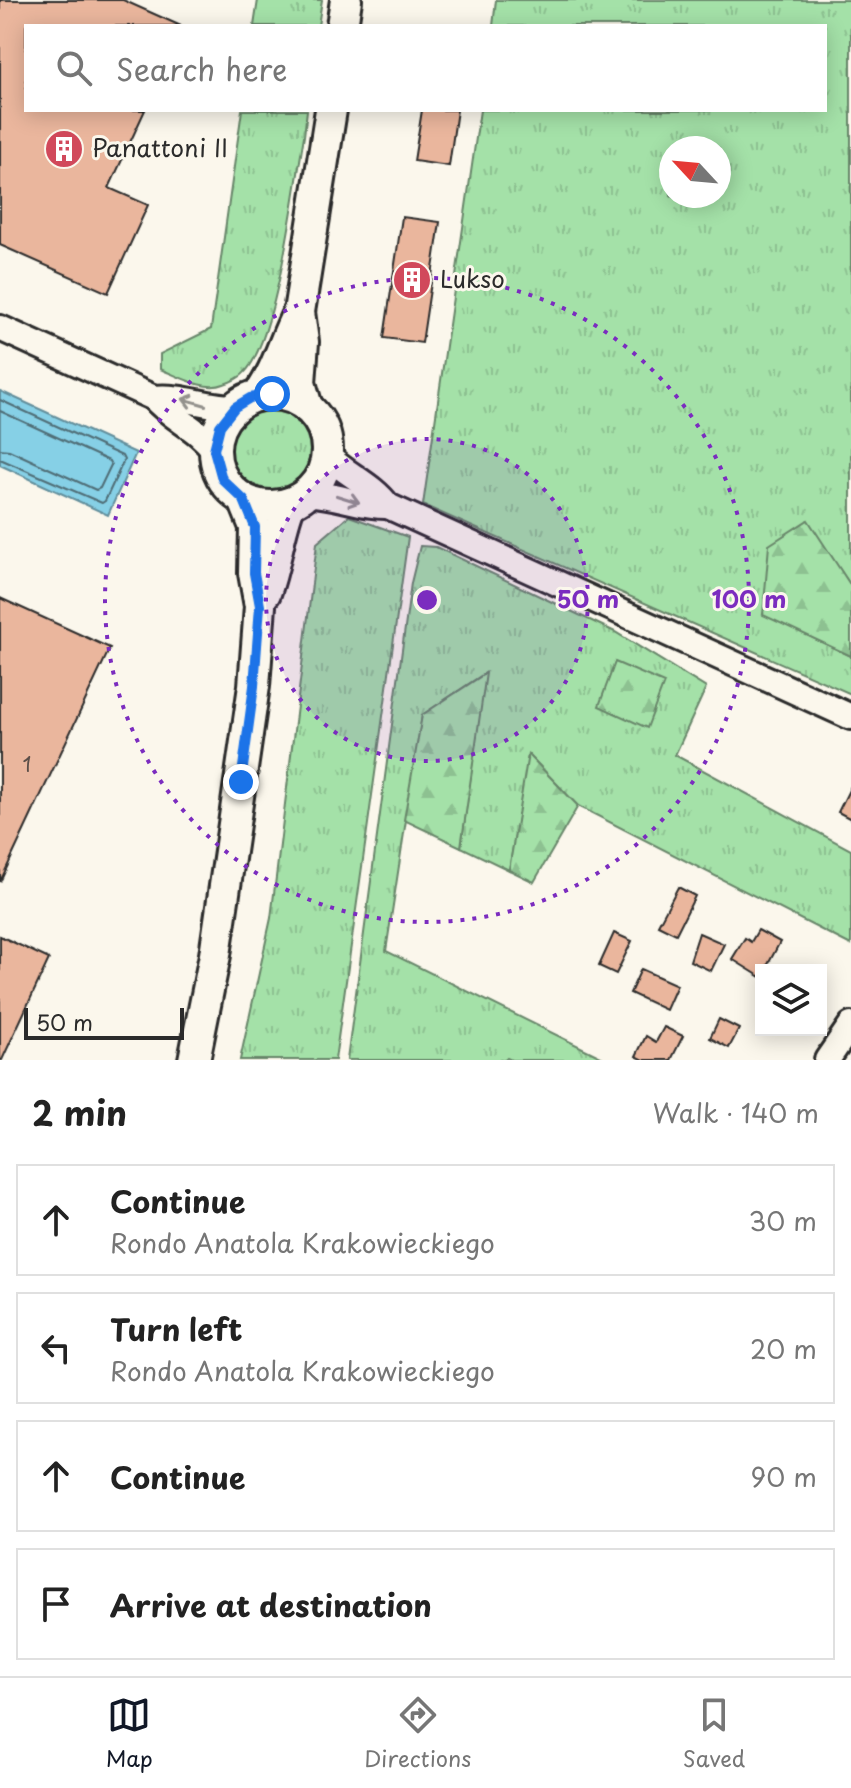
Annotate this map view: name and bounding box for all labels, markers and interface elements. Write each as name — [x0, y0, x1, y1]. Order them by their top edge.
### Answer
search box — [24, 24, 827, 112]
icon: search — [52, 46, 96, 90]
text: Search here — [116, 46, 288, 91]
building icon: Panattoni II — [43, 128, 85, 170]
place label: Panattoni II — [92, 129, 228, 165]
north arrow — [659, 136, 731, 208]
building icon: Lukso — [391, 259, 433, 301]
place label: Lukso — [440, 260, 505, 296]
route start — [254, 376, 290, 412]
one-way arrow — [182, 394, 208, 409]
one-way arrow — [335, 493, 360, 508]
text: 50 m — [557, 580, 619, 616]
text: 100 m — [712, 580, 786, 616]
centre of rings — [413, 586, 441, 614]
house number: 1 — [23, 749, 31, 779]
route end — [223, 764, 259, 800]
map controls — [755, 964, 827, 1036]
button: layers — [755, 964, 827, 1036]
scale bar — [24, 1004, 184, 1040]
text: 50 m — [36, 1005, 93, 1038]
text: 2 min — [32, 1086, 127, 1138]
text: Walk · 140 m — [653, 1093, 819, 1132]
text: Continue — [110, 1178, 245, 1223]
icon: ahead — [34, 1198, 78, 1242]
text: 30 m — [749, 1201, 817, 1240]
text: Rondo Anatola Krakowieckiego — [110, 1223, 495, 1262]
text: Turn left — [110, 1306, 242, 1351]
icon: left — [34, 1326, 78, 1370]
text: 20 m — [750, 1329, 817, 1368]
text: Rondo Anatola Krakowieckiego — [110, 1351, 495, 1390]
icon: ahead — [34, 1454, 78, 1498]
text: Continue — [110, 1454, 245, 1499]
text: 90 m — [750, 1457, 817, 1496]
icon: arrive — [34, 1582, 78, 1626]
text: Arrive at destination — [110, 1582, 432, 1627]
tab: Map — [106, 1693, 153, 1774]
tab: Directions — [364, 1693, 471, 1774]
tab: Saved — [683, 1693, 745, 1774]

